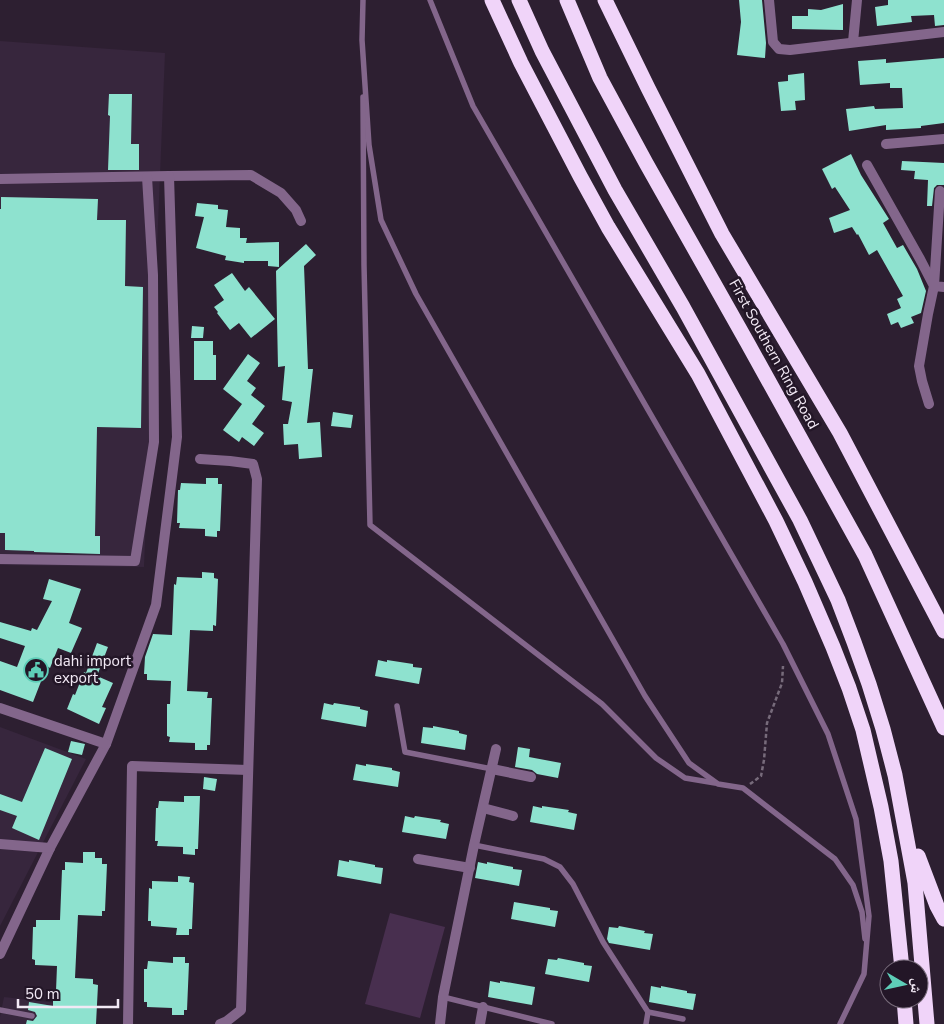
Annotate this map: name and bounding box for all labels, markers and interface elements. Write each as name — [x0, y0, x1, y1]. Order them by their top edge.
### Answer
street label: First Southern Ring Road — [724, 276, 824, 432]
place label: dahi import export — [54, 651, 132, 688]
public building icon: dahi import export — [23, 657, 49, 683]
north arrow — [879, 959, 929, 1009]
scale bar — [18, 976, 118, 1008]
text: ش — [906, 977, 927, 995]
text: 50 m — [25, 984, 60, 1004]

